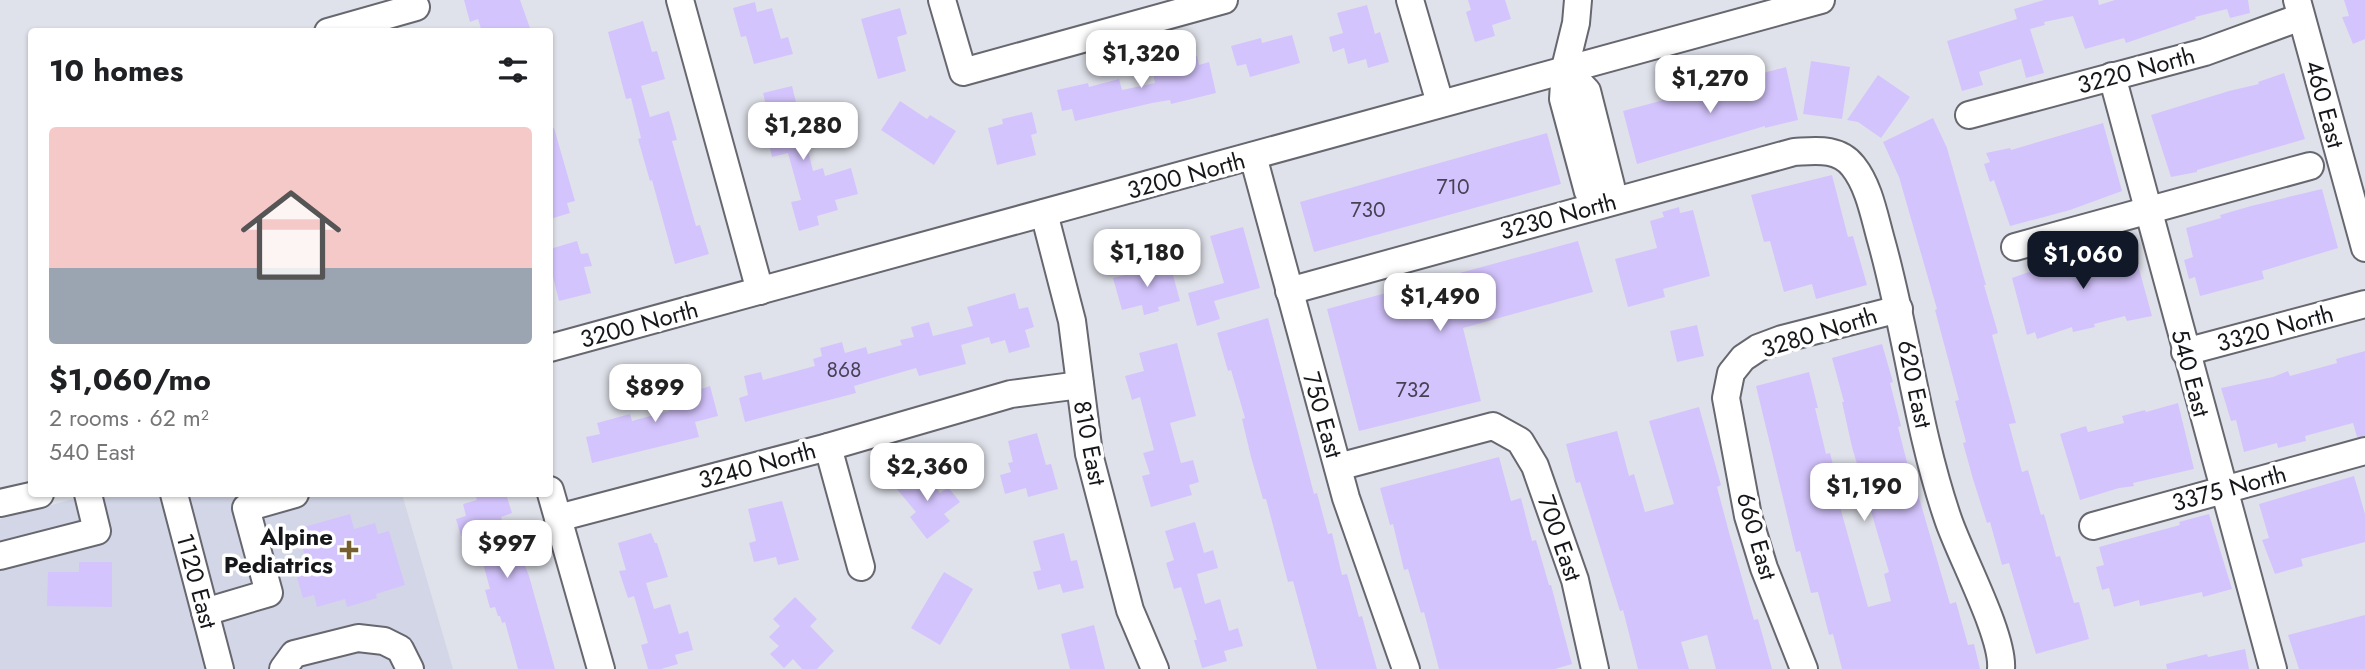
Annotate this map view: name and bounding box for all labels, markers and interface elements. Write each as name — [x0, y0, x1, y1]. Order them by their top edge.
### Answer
pin: $1,320 — [1084, 31, 1198, 90]
text: $1,320 — [1102, 36, 1180, 70]
street label: 3220 North — [2073, 38, 2199, 102]
text: 10 homes — [49, 49, 183, 92]
icon: filters — [494, 51, 532, 89]
pin: $1,270 — [1653, 55, 1767, 115]
street label: 460 East — [2297, 56, 2354, 152]
text: $1,270 — [1671, 61, 1749, 95]
pin: $1,280 — [746, 102, 860, 162]
text: $1,280 — [764, 108, 842, 142]
street label: 3200 North — [1123, 142, 1249, 208]
icon: home — [228, 172, 354, 298]
house number: 710 — [1436, 172, 1470, 202]
street label: 3230 North — [1496, 184, 1620, 248]
house number: 730 — [1350, 195, 1386, 225]
pin: $1,180 — [1090, 230, 1204, 289]
pin: $1,060 — [2026, 232, 2140, 291]
text: $1,180 — [1110, 235, 1184, 269]
text: $1,060 — [2043, 237, 2123, 271]
pin: $1,490 — [1383, 274, 1497, 333]
text: $1,490 — [1400, 279, 1480, 313]
street label: 3200 North — [576, 291, 702, 357]
street label: 3320 North — [2213, 296, 2337, 360]
street label: 3280 North — [1757, 298, 1881, 366]
street label: 540 East — [2163, 325, 2220, 421]
street label: 620 East — [1889, 337, 1941, 432]
house number: 868 — [826, 355, 862, 385]
text: $1,060/mo — [49, 358, 211, 401]
pin: $899 — [614, 364, 696, 424]
street label: 750 East — [1294, 368, 1352, 462]
text: $899 — [625, 370, 685, 404]
house number: 732 — [1396, 375, 1430, 405]
street label: 810 East — [1065, 398, 1115, 489]
text: 2 rooms · 62 m² — [49, 401, 209, 435]
street label: 3240 North — [694, 432, 820, 498]
text: 540 East — [49, 435, 135, 469]
pin: $2,360 — [870, 444, 984, 503]
text: $2,360 — [886, 449, 968, 483]
street label: 3375 North — [2168, 456, 2290, 520]
pin: $1,190 — [1807, 463, 1921, 523]
text: $1,190 — [1826, 469, 1902, 503]
street label: 660 East — [1728, 488, 1786, 584]
street label: 700 East — [1529, 490, 1591, 586]
place label: Alpine Pediatrics — [224, 519, 333, 582]
pin: $997 — [466, 520, 548, 580]
text: $997 — [478, 526, 536, 560]
street label: 1120 East — [168, 530, 227, 633]
marker: Alpine Pediatrics — [339, 540, 359, 560]

